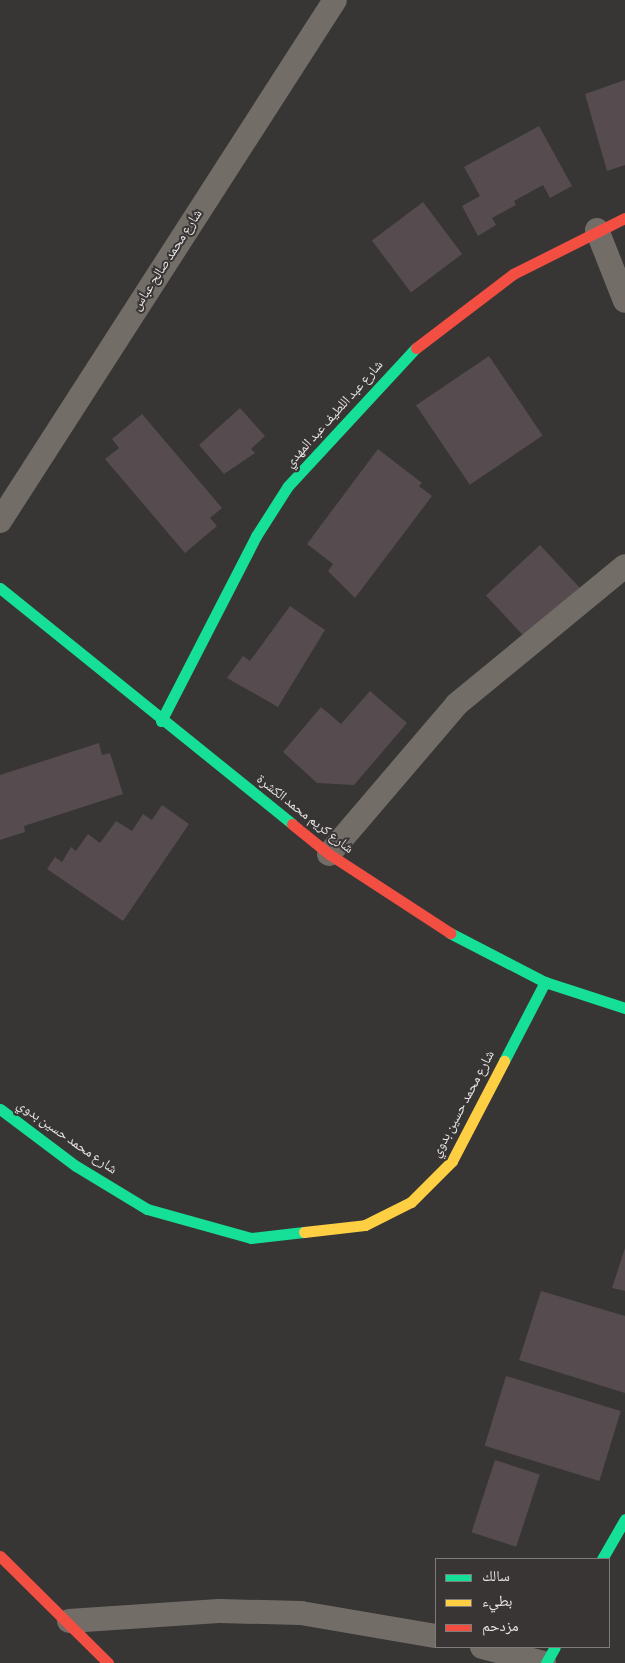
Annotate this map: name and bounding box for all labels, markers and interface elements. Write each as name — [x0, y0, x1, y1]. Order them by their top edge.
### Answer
street label: شارع محمد صالح عباس — [128, 206, 206, 314]
street label: شارع عبد اللطيف عبد المهدي — [281, 357, 387, 471]
street label: شارع كريم محمد الكشرة — [253, 771, 357, 857]
street label: شارع محمد حسين بدوي — [428, 1048, 498, 1160]
street label: شارع محمد حسين بدوي — [14, 1096, 120, 1178]
legend — [435, 1558, 610, 1648]
text: سالك — [482, 1569, 510, 1584]
text: بطيء — [482, 1594, 512, 1609]
text: مزدحم — [482, 1619, 519, 1634]

